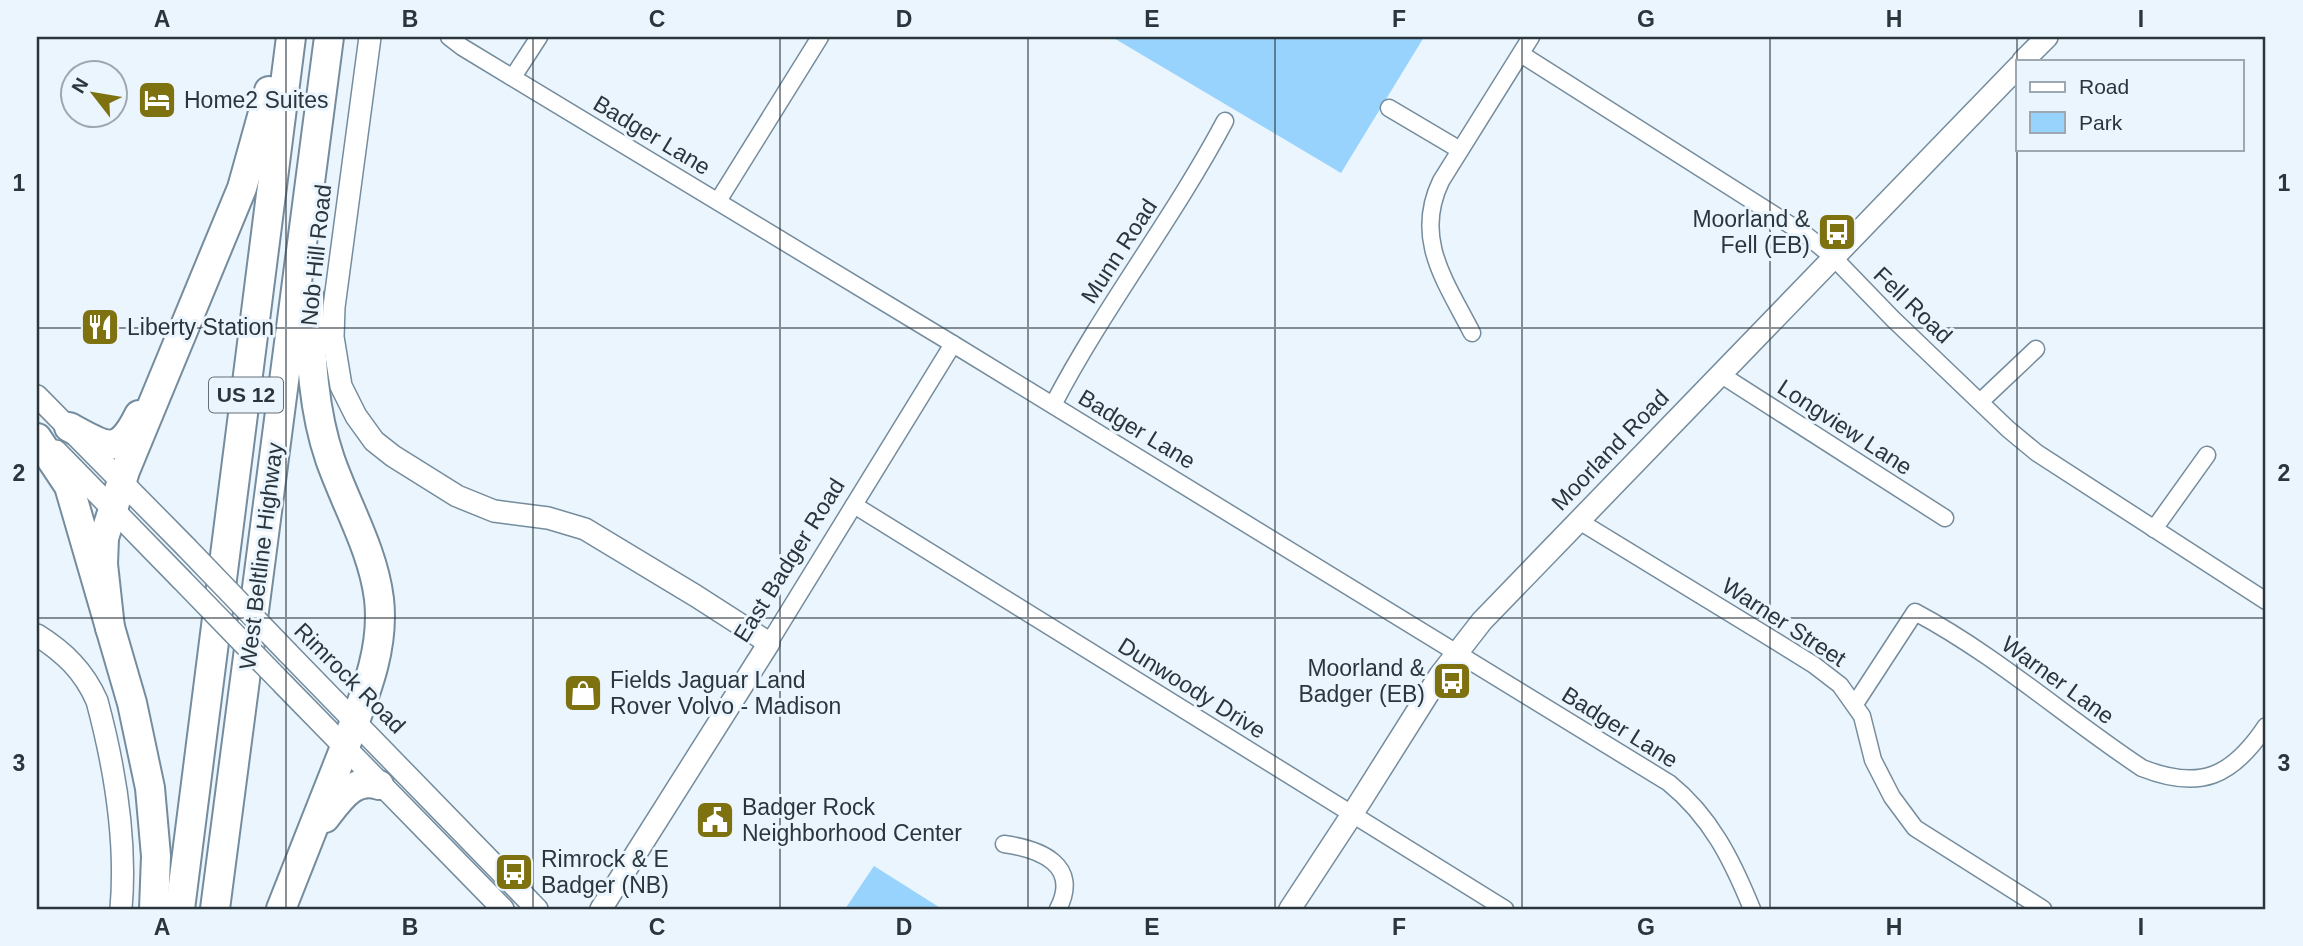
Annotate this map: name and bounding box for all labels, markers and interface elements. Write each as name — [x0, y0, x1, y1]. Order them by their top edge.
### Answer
text: A — [154, 6, 170, 32]
text: B — [402, 6, 418, 32]
text: C — [649, 6, 665, 32]
text: D — [896, 6, 912, 32]
text: E — [1144, 6, 1160, 32]
text: F — [1392, 6, 1406, 32]
text: G — [1637, 6, 1655, 32]
text: H — [1886, 6, 1902, 32]
text: I — [2138, 6, 2144, 32]
north arrow — [60, 60, 130, 130]
legend — [2016, 60, 2244, 150]
text: N — [67, 74, 92, 97]
text: Road — [2079, 75, 2129, 98]
hotel icon: Home2 Suites — [136, 79, 178, 121]
place label: Home2 Suites — [184, 87, 328, 113]
street label: Badger Lane — [589, 90, 715, 180]
text: Park — [2079, 111, 2123, 134]
text: 1 — [13, 170, 26, 196]
text: 1 — [2278, 170, 2291, 196]
street label: Nob Hill Road — [296, 183, 336, 327]
street label: Munn Road — [1076, 194, 1162, 308]
place label: Moorland & Fell (EB) — [1692, 206, 1810, 258]
bus stop icon: Moorland & Fell (EB) — [1816, 211, 1858, 253]
street label: Fell Road — [1869, 261, 1957, 349]
restaurant icon: Liberty Station — [79, 306, 121, 348]
place label: Liberty Station — [127, 314, 274, 340]
street label: Longview Lane — [1773, 374, 1917, 480]
road number: US 12 — [209, 378, 283, 412]
street label: Badger Lane — [1074, 384, 1200, 474]
street label: Moorland Road — [1546, 384, 1674, 516]
street label: West Beltline Highway — [234, 441, 288, 671]
text: 2 — [13, 460, 25, 486]
text: 2 — [2278, 460, 2290, 486]
street label: East Badger Road — [728, 473, 850, 647]
street label: Warner Street — [1717, 572, 1851, 672]
street label: Rimrock Road — [289, 617, 411, 739]
street label: Warner Lane — [1997, 631, 2119, 729]
street label: Dunwoody Drive — [1114, 632, 1270, 744]
place label: Moorland & Badger (EB) — [1298, 655, 1425, 707]
bus stop icon: Moorland & Badger (EB) — [1431, 660, 1473, 702]
place label: Fields Jaguar Land Rover Volvo - Madison — [610, 667, 841, 719]
shop icon: Fields Jaguar Land Rover Volvo - Madison — [562, 672, 604, 714]
street label: Badger Lane — [1557, 681, 1683, 773]
text: 3 — [13, 750, 25, 776]
text: 3 — [2278, 750, 2290, 776]
place label: Badger Rock Neighborhood Center — [742, 794, 962, 846]
public building icon: Badger Rock Neighborhood Center — [694, 799, 736, 841]
place label: Rimrock & E Badger (NB) — [541, 846, 669, 898]
bus stop icon: Rimrock & E Badger (NB) — [493, 851, 535, 893]
text: A — [154, 914, 170, 940]
text: B — [402, 914, 418, 940]
text: C — [649, 914, 665, 940]
text: D — [896, 914, 912, 940]
text: E — [1144, 914, 1160, 940]
text: F — [1392, 914, 1406, 940]
text: G — [1637, 914, 1655, 940]
text: H — [1886, 914, 1902, 940]
text: I — [2138, 914, 2144, 940]

